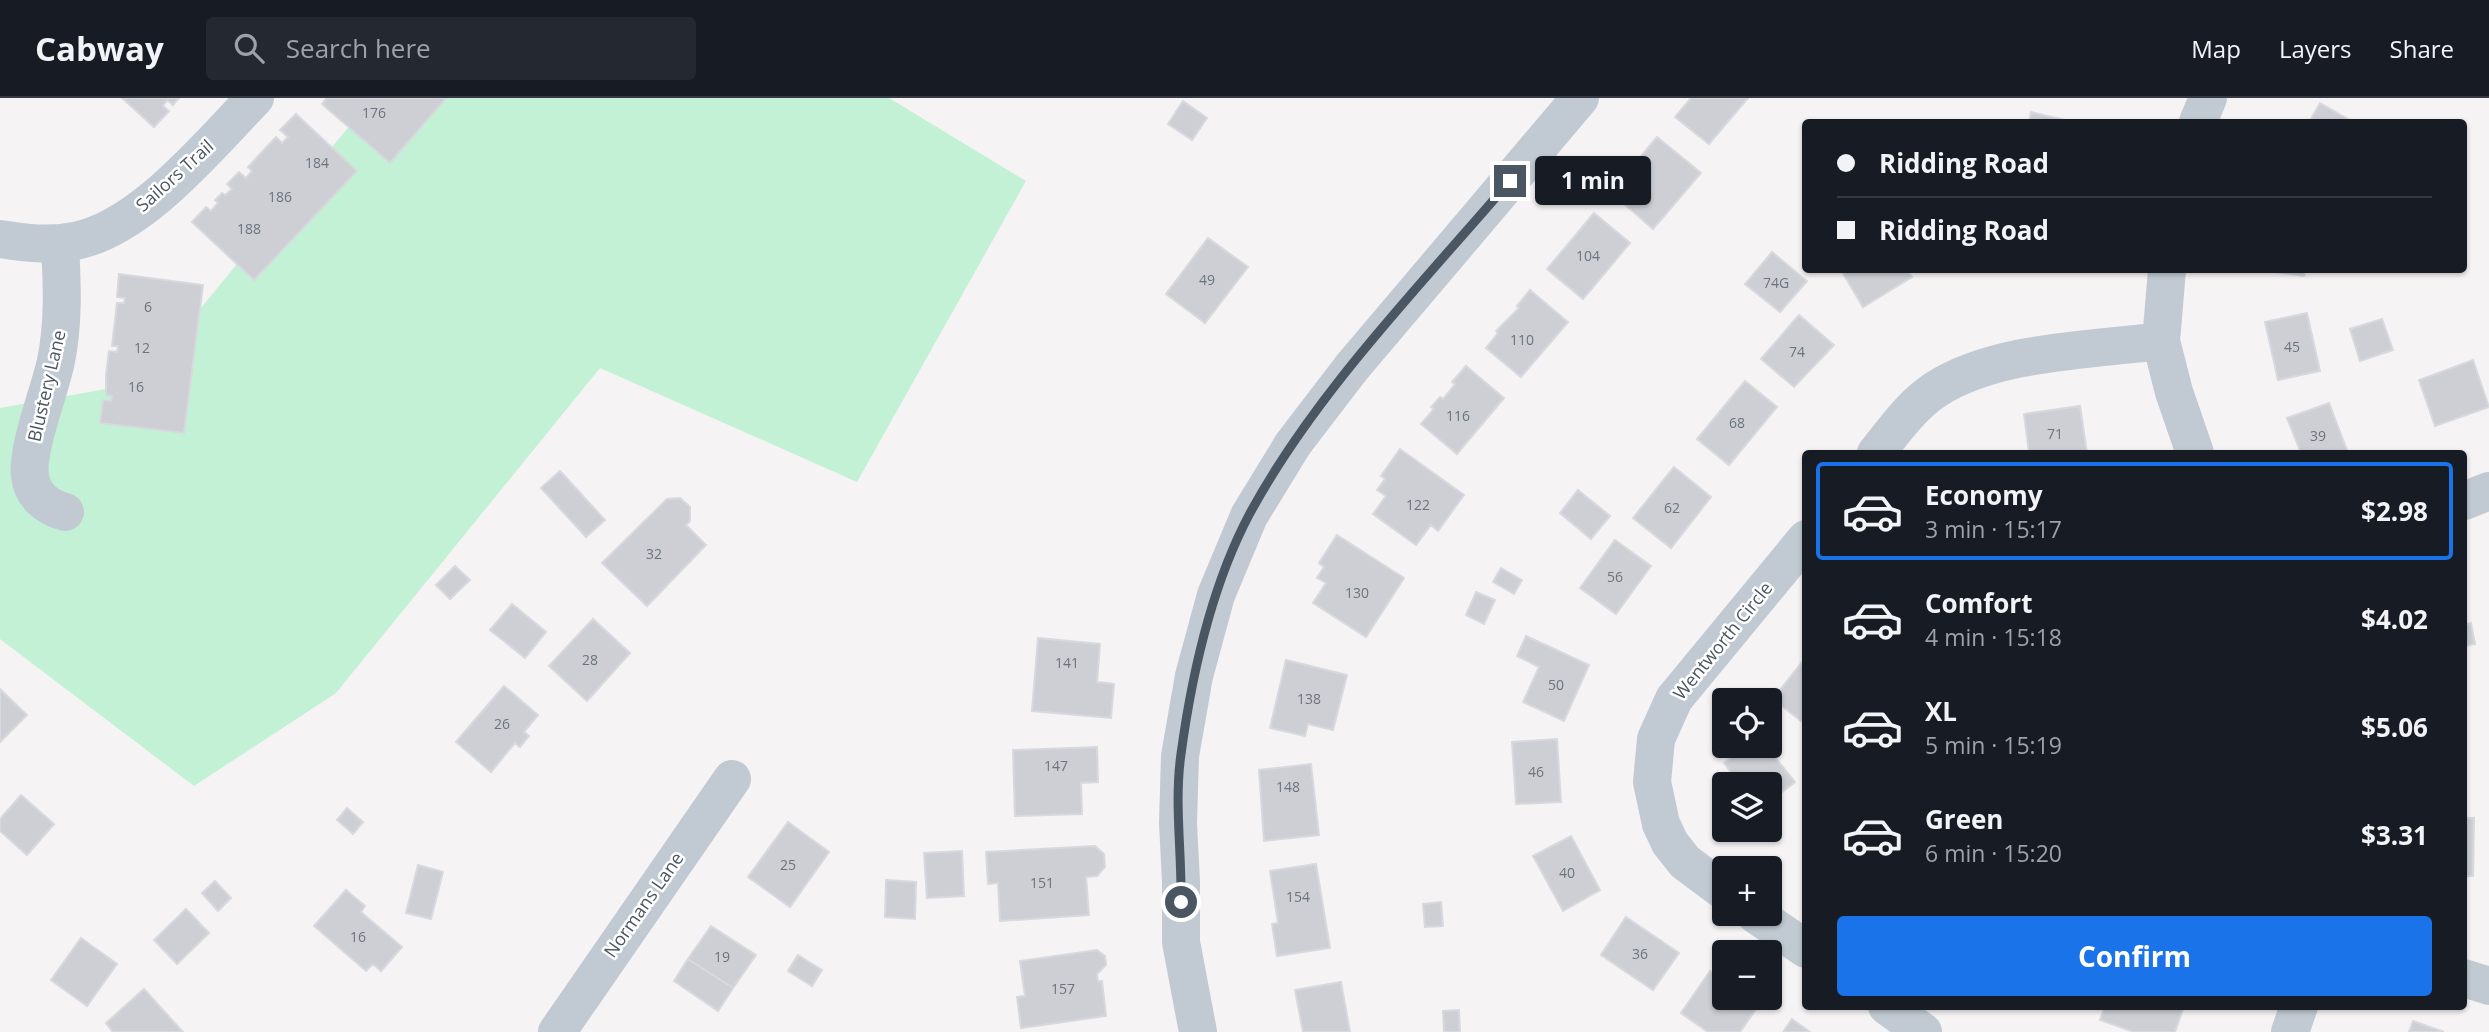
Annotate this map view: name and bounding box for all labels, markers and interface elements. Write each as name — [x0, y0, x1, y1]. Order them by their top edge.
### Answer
search box — [206, 17, 696, 80]
text: Cabway — [35, 26, 164, 71]
icon: search — [230, 29, 268, 67]
text: Search here — [286, 30, 431, 66]
text: Map — [2191, 32, 2241, 65]
text: Layers — [2279, 32, 2352, 65]
text: Share — [2390, 32, 2454, 65]
house number: 176 — [362, 103, 386, 122]
street label: Sailors Trail — [130, 134, 218, 217]
text: Ridding Road — [1879, 145, 2049, 181]
house number: 184 — [305, 153, 329, 172]
callout: 1 min — [1534, 156, 1650, 206]
text: 1 min — [1561, 164, 1625, 196]
route end — [1494, 165, 1526, 197]
house number: 186 — [268, 187, 292, 206]
text: Ridding Road — [1879, 212, 2049, 248]
house number: 188 — [237, 219, 261, 238]
house number: 104 — [1576, 246, 1600, 265]
house number: 49 — [1199, 270, 1215, 289]
house number: 74G — [1763, 273, 1789, 292]
house number: 6 — [144, 297, 152, 316]
street label: Blustery Lane — [22, 328, 71, 444]
house number: 110 — [1510, 330, 1534, 349]
house number: 45 — [2284, 337, 2300, 356]
house number: 12 — [134, 338, 150, 357]
house number: 74 — [1789, 342, 1805, 361]
house number: 16 — [128, 377, 144, 396]
house number: 116 — [1446, 406, 1470, 425]
house number: 68 — [1729, 413, 1745, 432]
house number: 71 — [2047, 424, 2063, 443]
house number: 39 — [2310, 426, 2326, 445]
text: Economy — [1925, 477, 2043, 513]
icon: car — [1841, 480, 1904, 543]
text: $2.98 — [2361, 493, 2428, 529]
house number: 122 — [1406, 495, 1430, 514]
house number: 62 — [1664, 498, 1680, 517]
text: 3 min · 15:17 — [1925, 513, 2062, 545]
house number: 32 — [646, 544, 662, 563]
house number: 56 — [1607, 567, 1623, 586]
street label: Wentworth Circle — [1667, 576, 1777, 704]
house number: 130 — [1345, 583, 1369, 602]
text: Comfort — [1925, 585, 2032, 621]
icon: car — [1841, 588, 1904, 651]
text: $4.02 — [2361, 601, 2428, 637]
text: 4 min · 15:18 — [1925, 621, 2062, 653]
house number: 28 — [582, 650, 598, 669]
house number: 141 — [1055, 653, 1079, 672]
house number: 50 — [1548, 675, 1564, 694]
map controls — [1712, 688, 1782, 1010]
button: locate — [1712, 688, 1782, 758]
house number: 138 — [1297, 689, 1321, 708]
text: XL — [1925, 693, 1957, 729]
icon: car — [1841, 696, 1904, 759]
text: $5.06 — [2361, 709, 2428, 745]
house number: 26 — [494, 714, 510, 733]
text: 5 min · 15:19 — [1925, 729, 2062, 761]
house number: 147 — [1044, 756, 1068, 775]
house number: 46 — [1528, 762, 1544, 781]
button: layers — [1712, 772, 1782, 842]
house number: 148 — [1276, 777, 1300, 796]
text: Green — [1925, 801, 2003, 837]
icon: car — [1841, 804, 1904, 867]
text: $3.31 — [2361, 817, 2428, 853]
text: 6 min · 15:20 — [1925, 837, 2062, 869]
street label: Normans Lane — [598, 847, 688, 962]
house number: 25 — [780, 855, 796, 874]
button: + — [1712, 856, 1782, 926]
house number: 40 — [1559, 863, 1575, 882]
house number: 151 — [1030, 873, 1054, 892]
route start — [1165, 886, 1197, 918]
house number: 154 — [1286, 887, 1310, 906]
button: Confirm — [1837, 916, 2432, 996]
house number: 16 — [350, 927, 366, 946]
button: − — [1712, 940, 1782, 1010]
house number: 36 — [1632, 944, 1648, 963]
house number: 19 — [714, 947, 730, 966]
house number: 157 — [1051, 979, 1075, 998]

